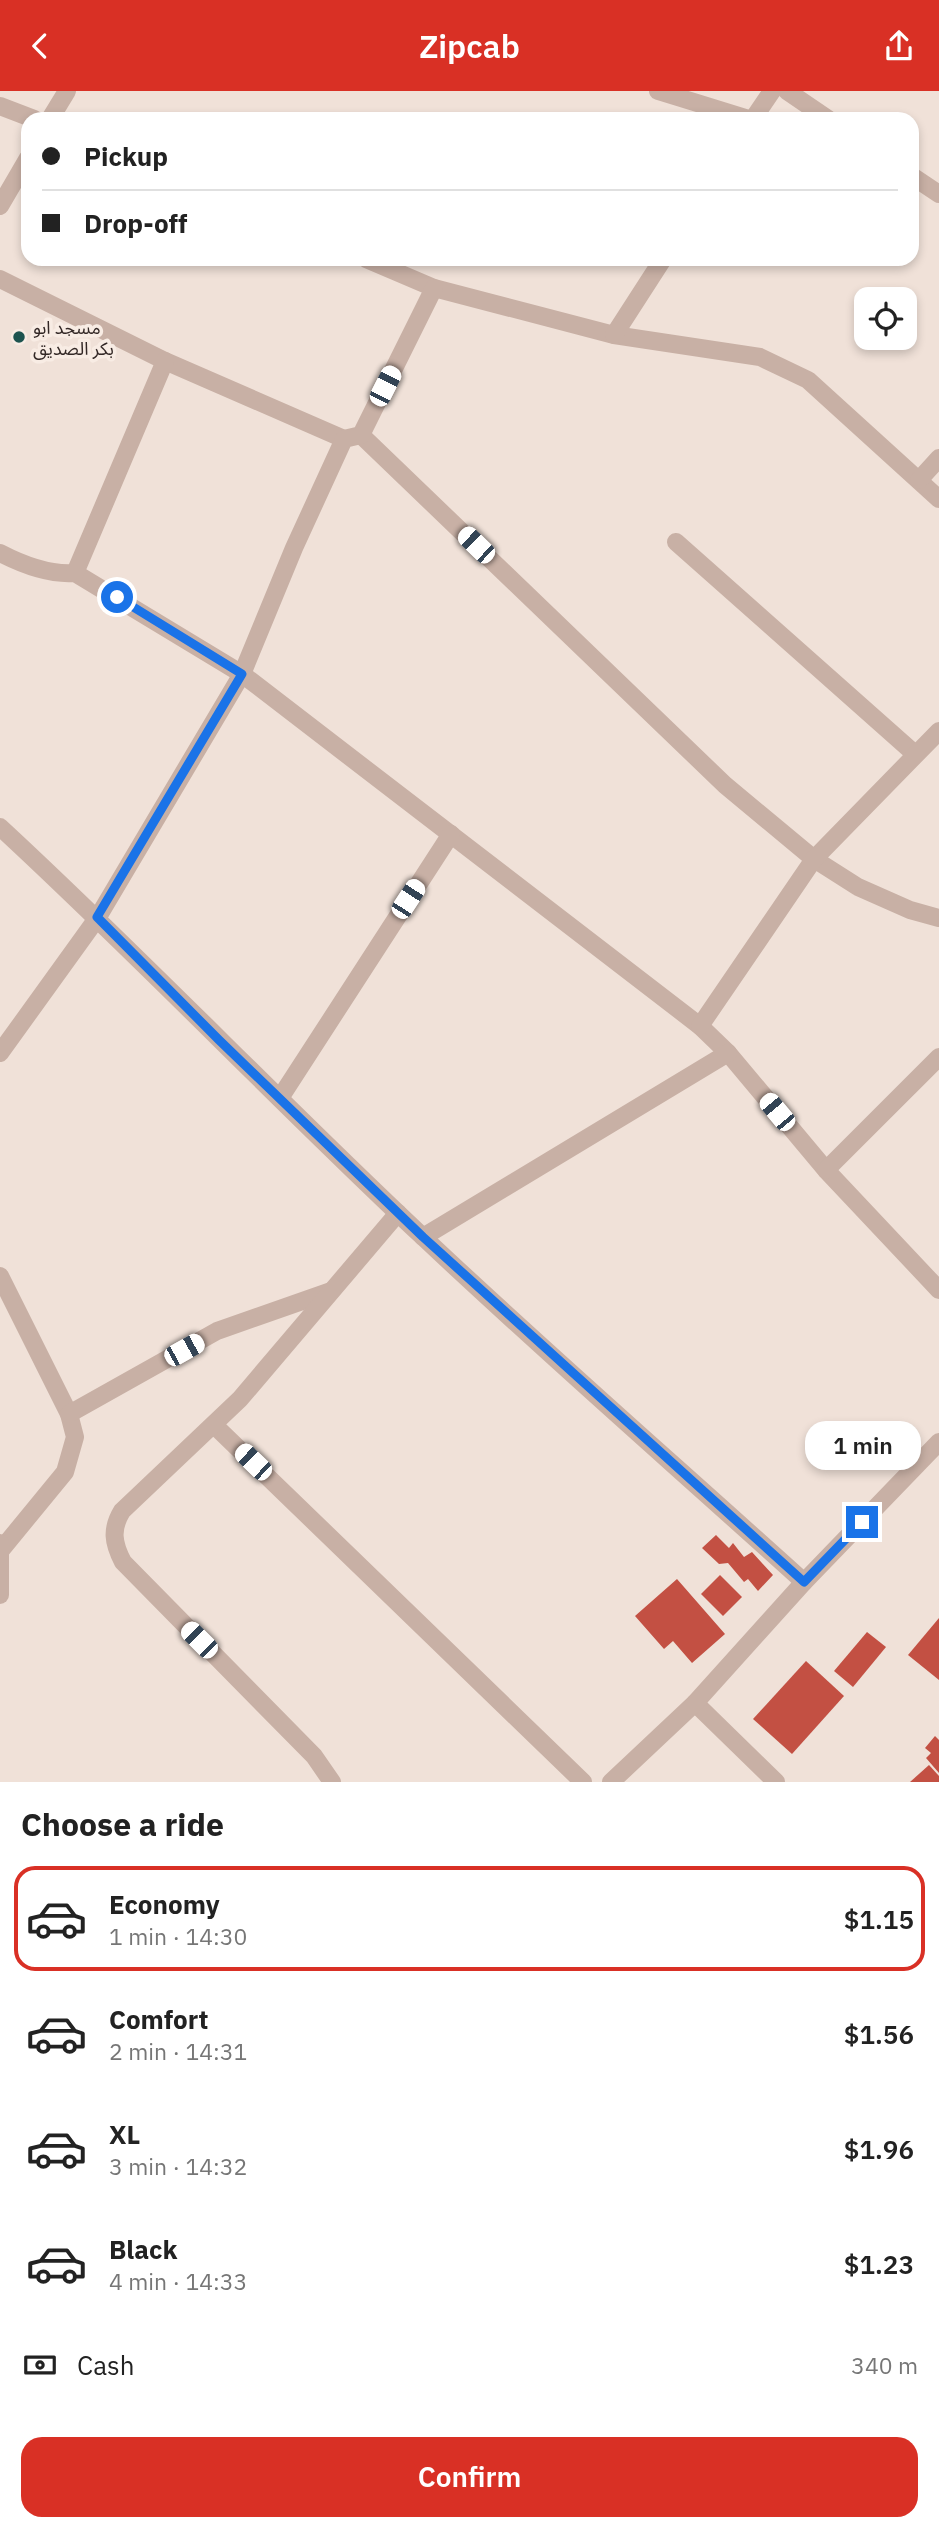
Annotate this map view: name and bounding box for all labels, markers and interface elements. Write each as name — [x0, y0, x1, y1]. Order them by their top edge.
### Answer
text: Zipcab — [419, 25, 520, 67]
icon: back — [21, 27, 59, 65]
icon: share — [880, 27, 918, 65]
text: Pickup — [84, 139, 168, 173]
text: Drop-off — [84, 206, 187, 240]
map controls — [854, 287, 917, 350]
button: locate — [854, 287, 917, 350]
place label: مسجد ابو بكر الصديق — [33, 316, 114, 360]
marker: مسجد ابو بكر الصديق — [11, 329, 27, 345]
car — [367, 363, 404, 409]
car — [454, 523, 499, 567]
route start — [101, 581, 133, 613]
car — [388, 876, 429, 922]
car — [756, 1089, 799, 1135]
car — [161, 1331, 208, 1369]
callout: 1 min — [804, 1421, 920, 1469]
text: 1 min — [833, 1430, 893, 1460]
car — [231, 1440, 276, 1484]
route end — [846, 1506, 878, 1538]
car — [177, 1618, 222, 1662]
text: Choose a ride — [21, 1803, 224, 1845]
icon: car — [25, 1887, 88, 1950]
text: Economy — [109, 1887, 220, 1921]
text: $1.15 — [844, 1902, 914, 1936]
text: 1 min · 14:30 — [109, 1921, 247, 1951]
icon: car — [25, 2002, 88, 2065]
text: Comfort — [109, 2002, 208, 2036]
text: $1.56 — [844, 2017, 914, 2051]
text: 2 min · 14:31 — [109, 2036, 247, 2066]
icon: car — [25, 2117, 88, 2180]
text: XL — [109, 2117, 140, 2151]
text: $1.96 — [844, 2132, 914, 2166]
text: 3 min · 14:32 — [109, 2151, 247, 2181]
icon: car — [25, 2232, 88, 2295]
text: Black — [109, 2232, 177, 2266]
text: $1.23 — [844, 2247, 914, 2281]
text: 4 min · 14:33 — [109, 2266, 247, 2296]
icon: cash — [21, 2346, 59, 2384]
text: Cash — [77, 2348, 134, 2382]
text: 340 m — [851, 2350, 918, 2380]
button: Confirm — [21, 2437, 918, 2517]

